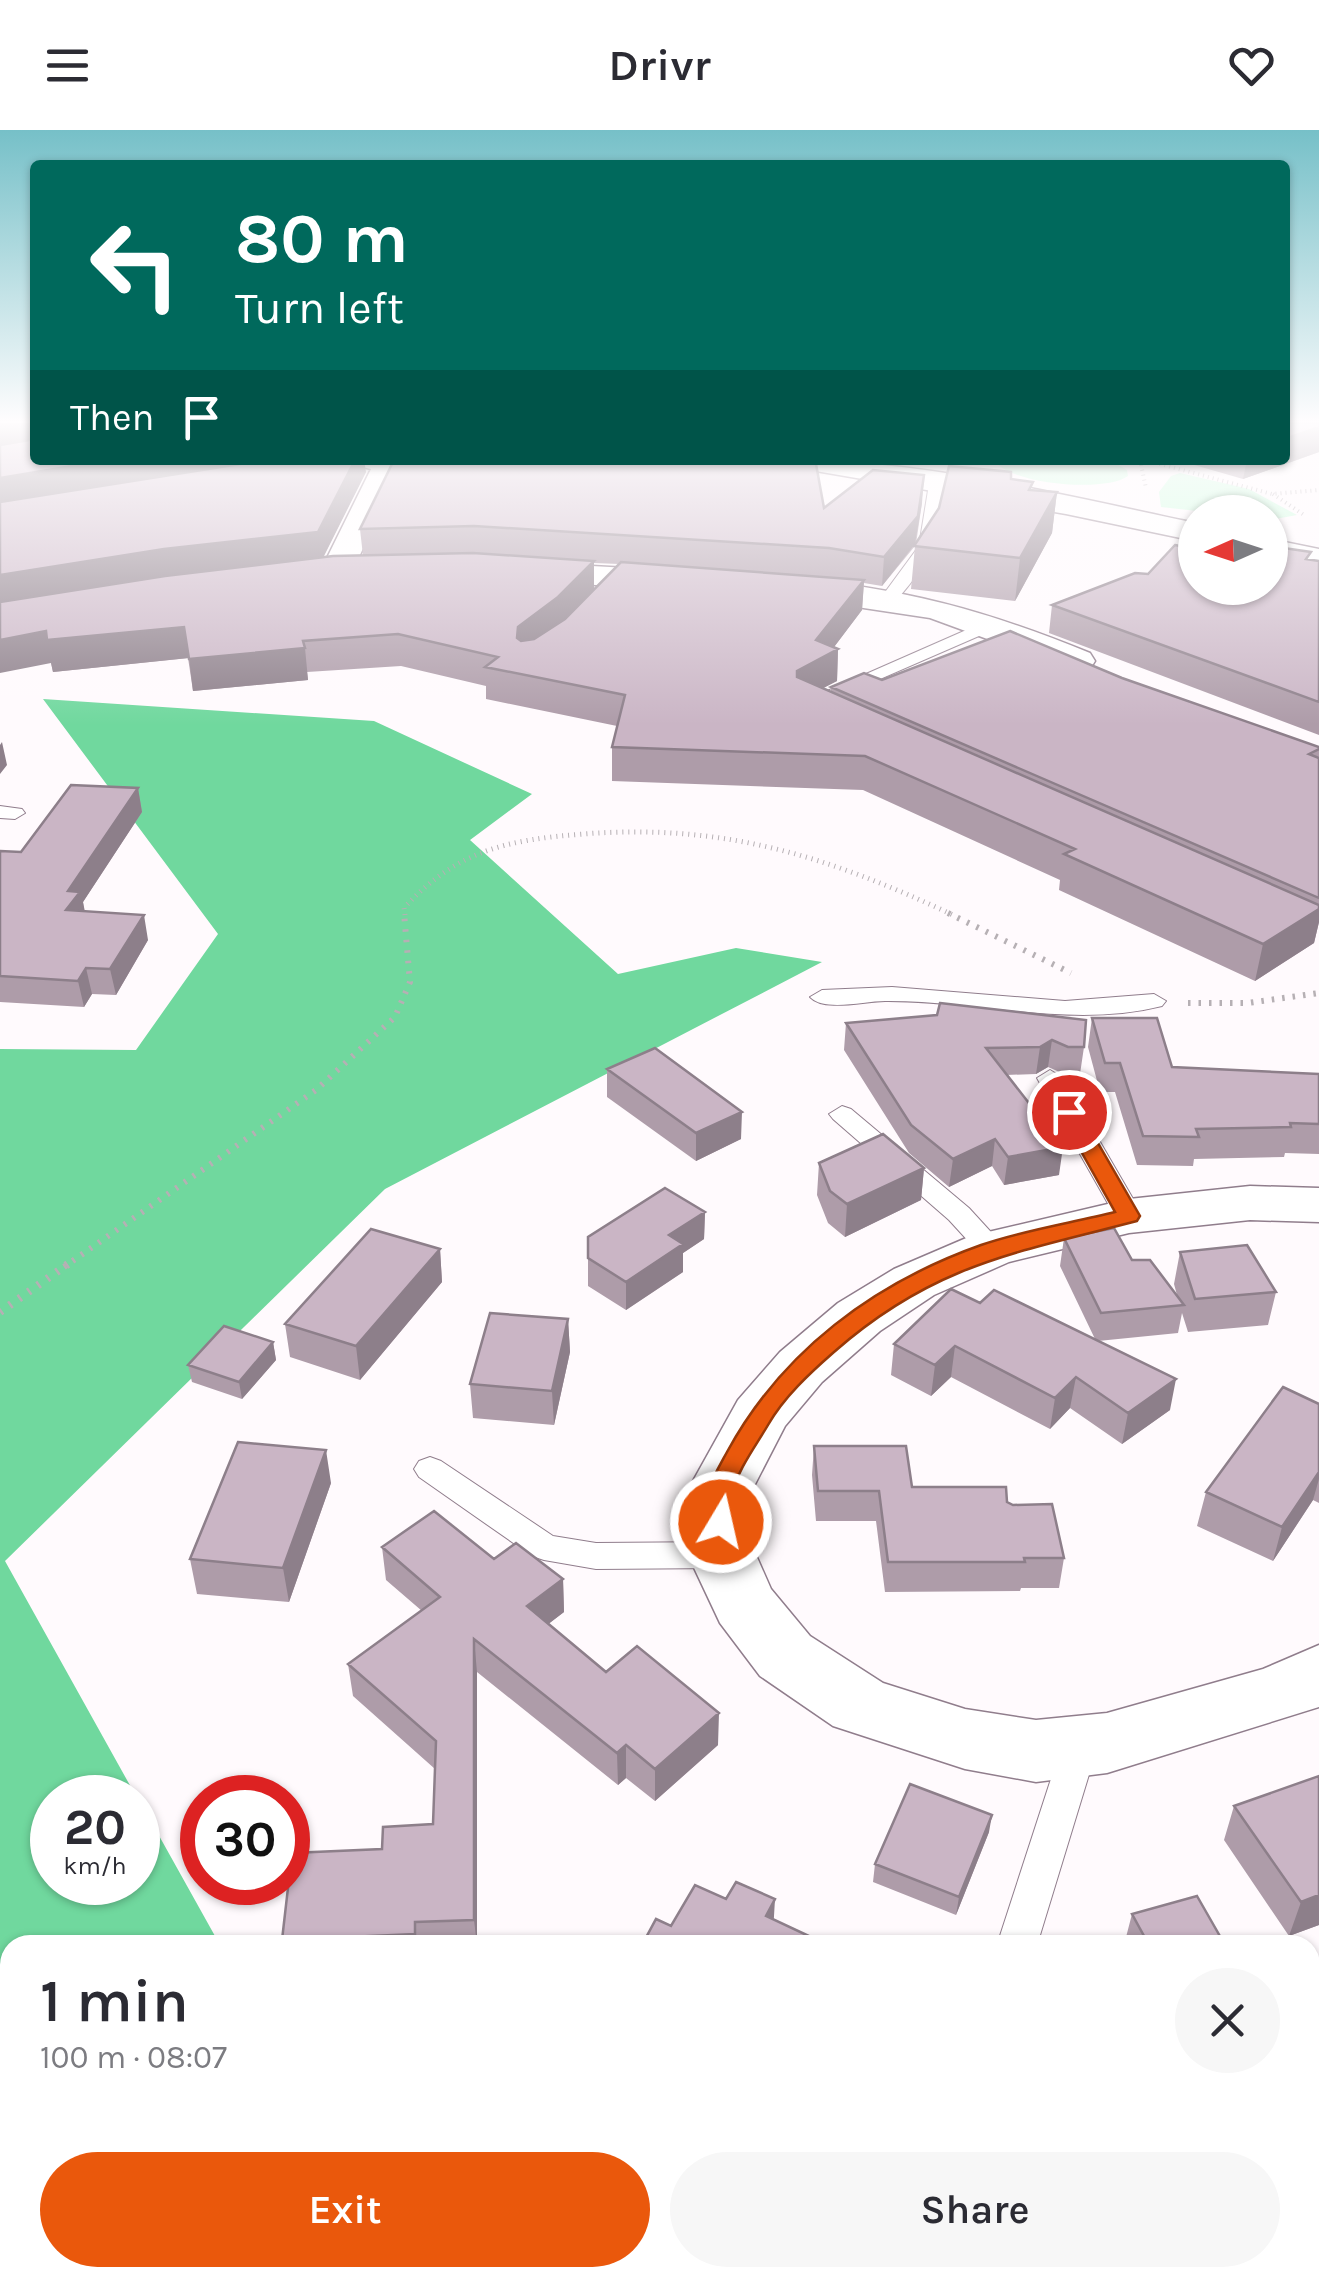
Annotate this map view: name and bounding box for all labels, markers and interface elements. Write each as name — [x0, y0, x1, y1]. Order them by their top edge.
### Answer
icon: menu — [40, 38, 95, 93]
icon: heart — [1224, 38, 1279, 93]
text: Drivr — [608, 39, 711, 91]
text: 80 m — [235, 198, 409, 280]
icon: left — [70, 200, 200, 330]
text: Turn left — [235, 282, 404, 334]
icon: arrive — [174, 390, 229, 445]
text: Then — [70, 395, 154, 440]
north arrow — [1178, 495, 1288, 605]
map controls — [1178, 495, 1288, 605]
pin — [1027, 1070, 1112, 1155]
icon: arrive — [1042, 1085, 1097, 1140]
position arrow — [669, 1470, 773, 1574]
speed limit sign: 30 — [180, 1775, 310, 1905]
text: 20 — [64, 1798, 126, 1857]
text: km/h — [63, 1851, 127, 1880]
text: 1 min — [40, 1966, 189, 2036]
button: close — [1175, 1968, 1280, 2073]
text: 100 m · 08:07 — [40, 2039, 227, 2076]
button: Exit — [40, 2152, 650, 2267]
button: Share — [670, 2152, 1280, 2267]

